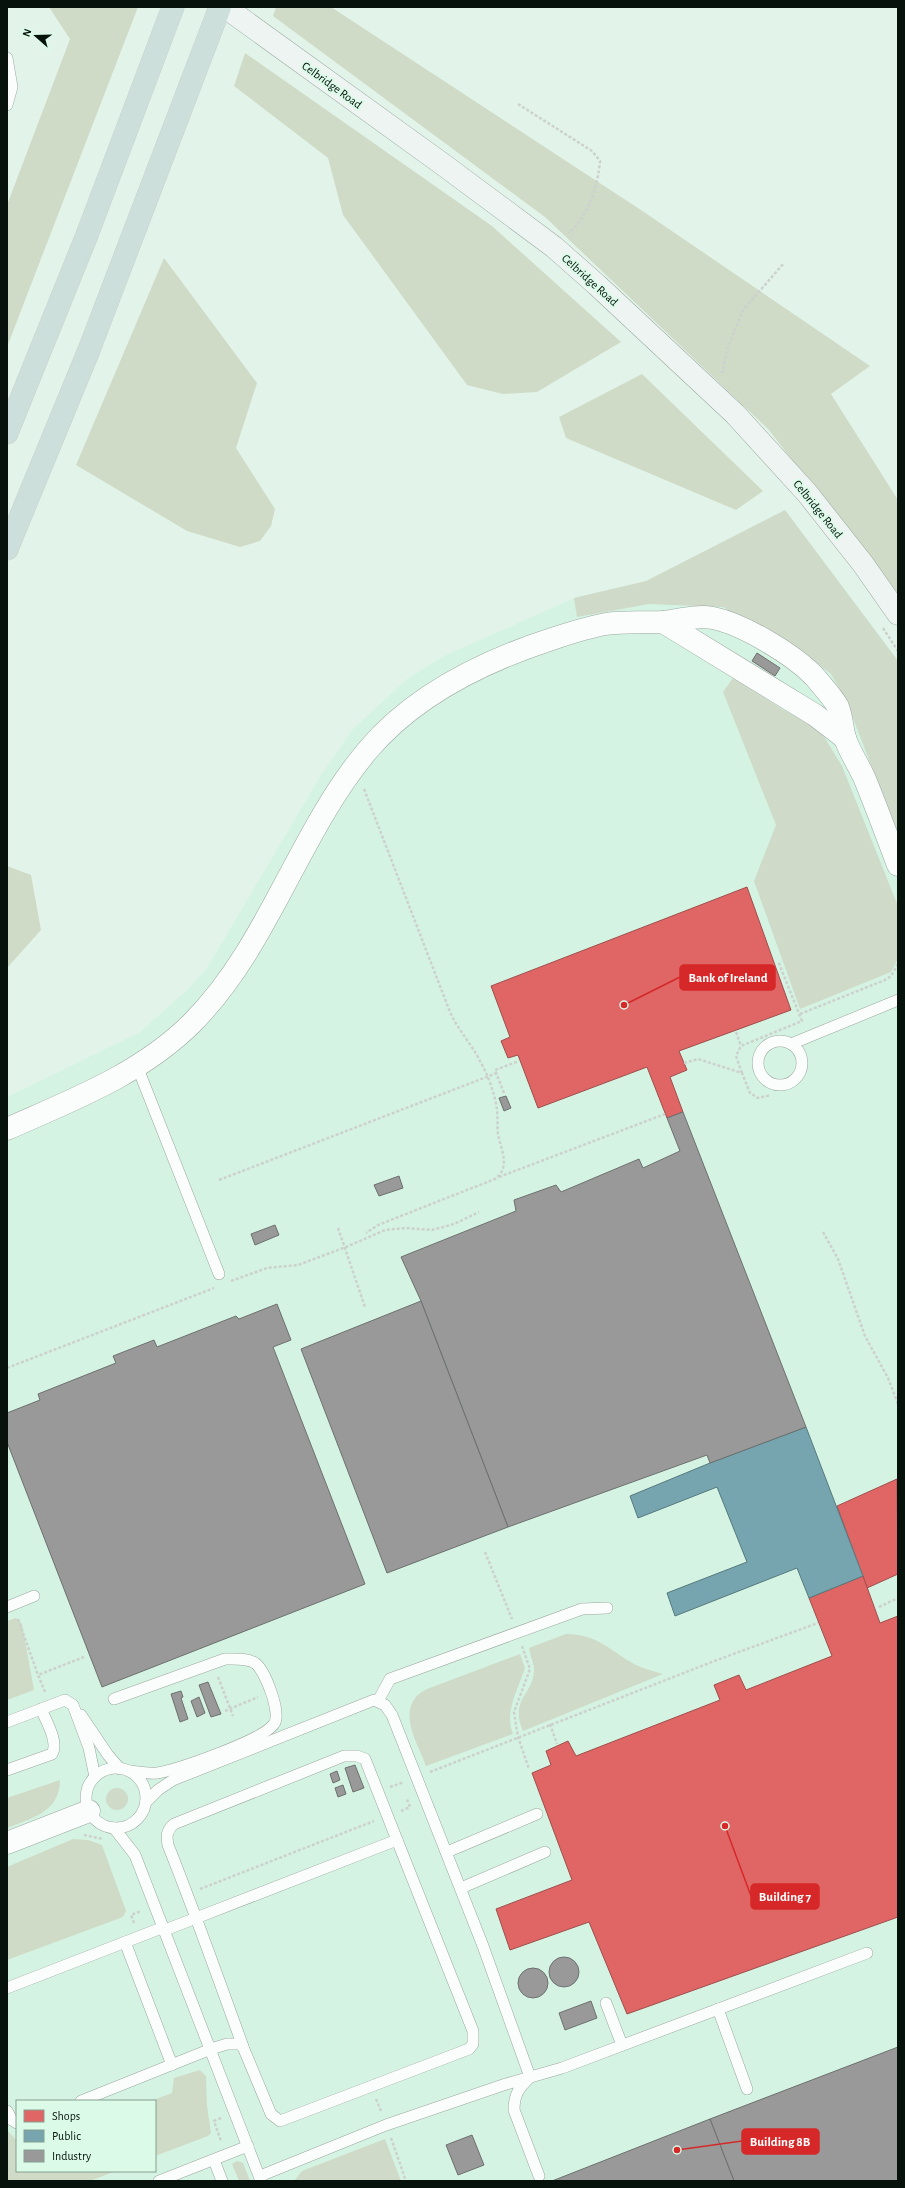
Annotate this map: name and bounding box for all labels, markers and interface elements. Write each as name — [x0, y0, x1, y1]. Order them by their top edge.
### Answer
north arrow — [16, 16, 56, 56]
text: N — [21, 27, 34, 38]
street label: Celbridge Road — [300, 59, 364, 111]
street label: Celbridge Road — [560, 252, 620, 308]
street label: Celbridge Road — [791, 478, 845, 540]
callout: Bank of Ireland — [680, 965, 775, 990]
text: Bank of Ireland — [688, 972, 768, 985]
callout: Building 7 — [751, 1884, 819, 1909]
text: Building 7 — [759, 1891, 812, 1904]
legend — [16, 2100, 156, 2172]
text: Shops — [52, 2110, 80, 2122]
callout: Building 8B — [742, 2129, 819, 2154]
text: Public — [52, 2130, 81, 2142]
text: Building 8B — [750, 2136, 811, 2149]
text: Industry — [52, 2150, 91, 2163]

